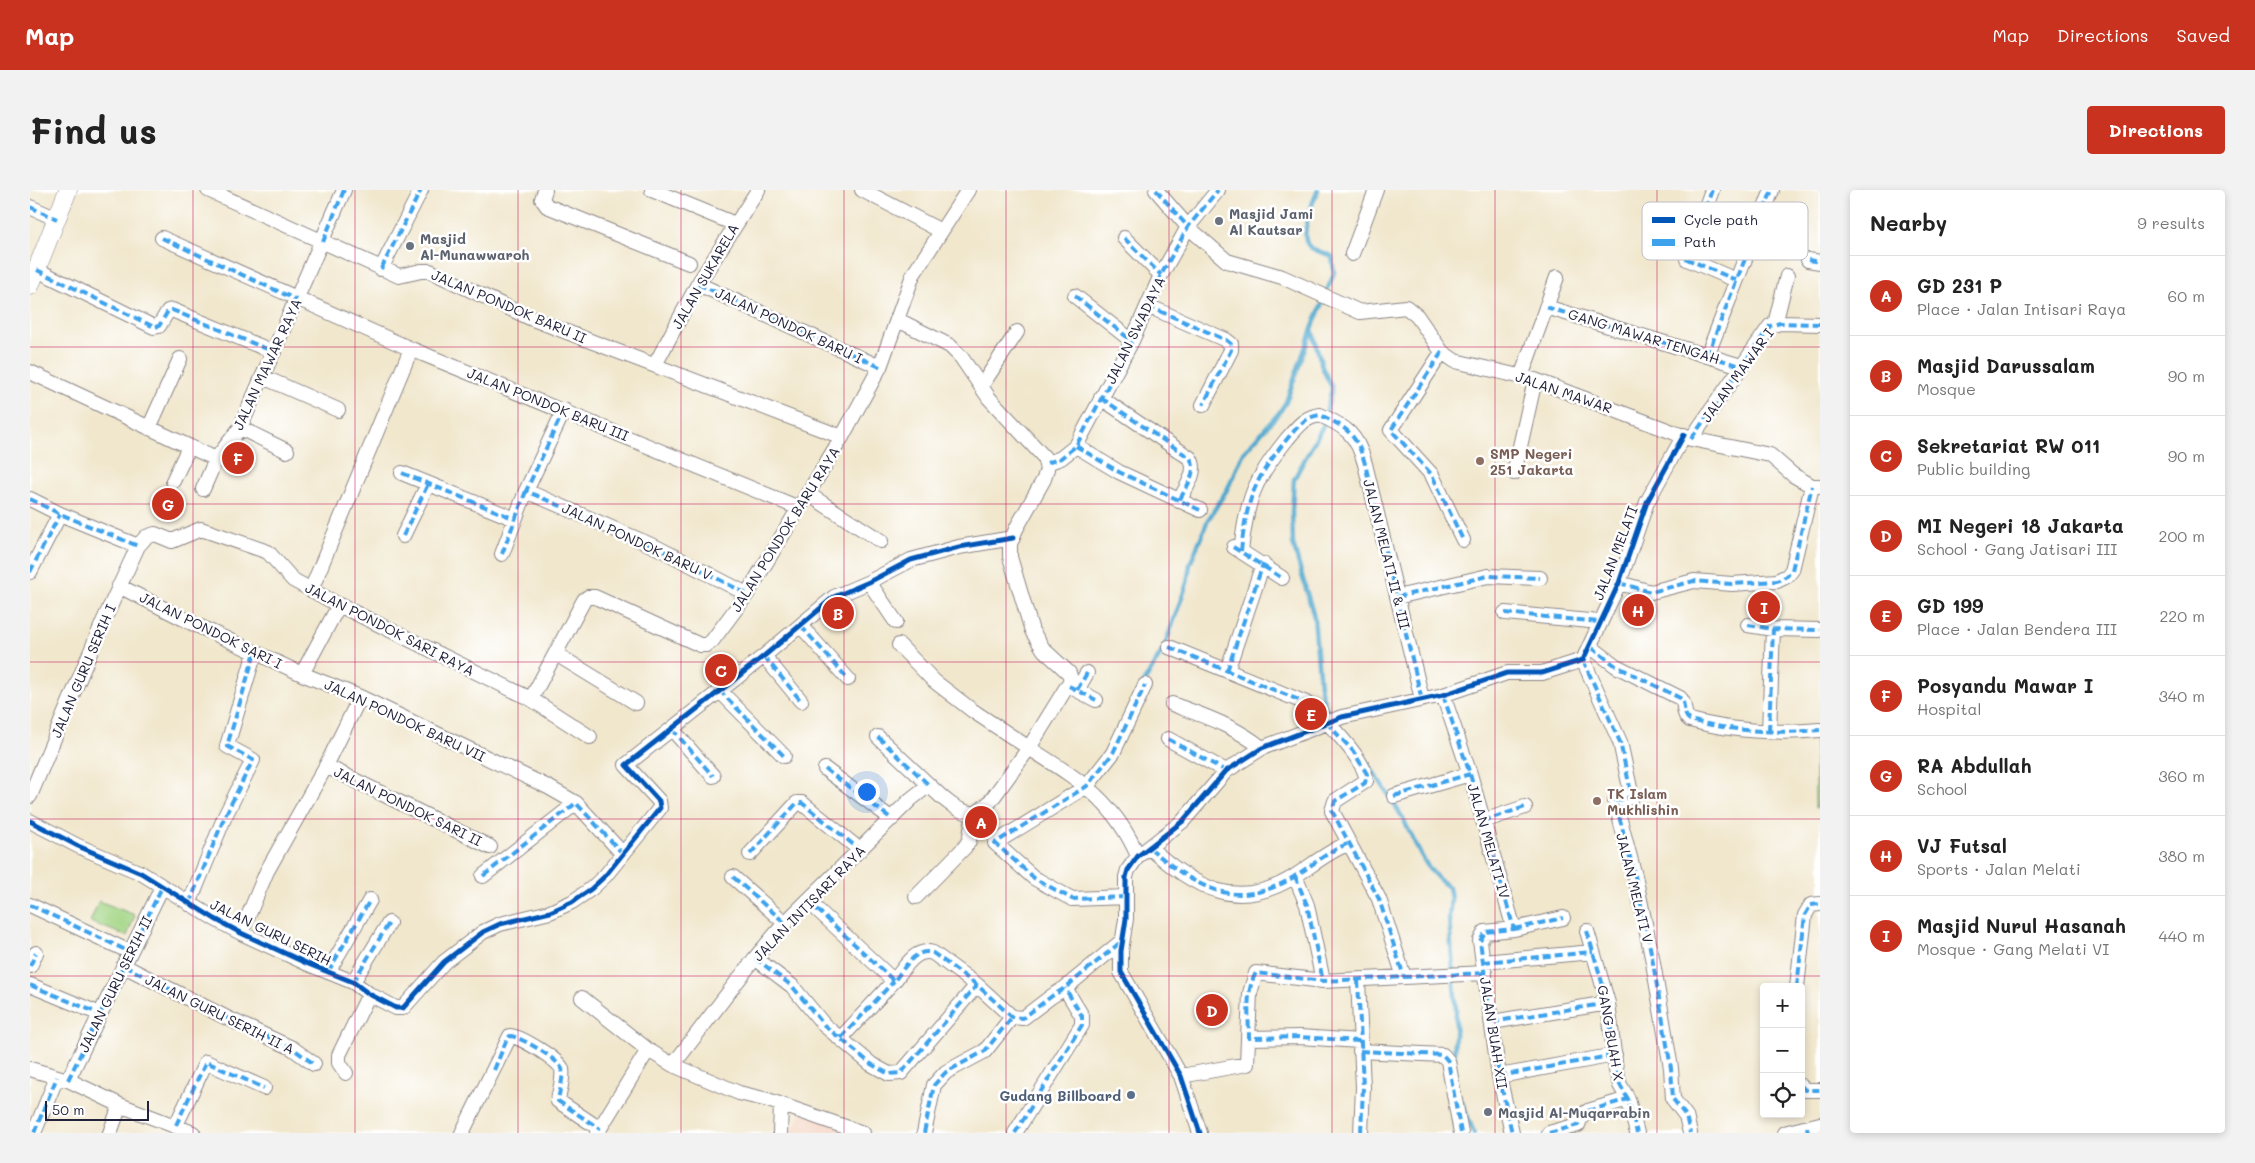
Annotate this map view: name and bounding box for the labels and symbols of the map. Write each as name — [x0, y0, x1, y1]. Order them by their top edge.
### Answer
legend — [1642, 202, 1808, 260]
place label: Masjid Jami Al Kautsar — [1229, 204, 1314, 239]
text: Cycle path — [1684, 210, 1758, 229]
marker: Masjid Jami Al Kautsar — [1213, 215, 1225, 227]
street label: JALAN SUKARELA — [667, 220, 743, 332]
place label: Masjid Al-Munawwaroh — [420, 229, 530, 264]
text: Path — [1684, 232, 1715, 251]
marker: Masjid Al-Munawwaroh — [404, 240, 416, 252]
street label: JALAN PONDOK BARU II — [429, 265, 589, 347]
street label: JALAN SWADAYA — [1101, 273, 1169, 387]
street label: JALAN PONDOK BARU I — [712, 283, 866, 367]
street label: JALAN MAWAR RAYA — [228, 295, 306, 433]
street label: GANG MAWAR TENGAH — [1566, 304, 1722, 368]
street label: JALAN MAWAR I — [1696, 324, 1778, 426]
street label: JALAN PONDOK BARU III — [464, 363, 632, 445]
street label: JALAN MAWAR — [1513, 367, 1615, 417]
pin: F — [222, 439, 254, 477]
street label: JALAN PONDOK BARU RAYA — [727, 443, 843, 615]
place label: SMP Negeri 251 Jakarta — [1490, 444, 1574, 479]
marker: SMP Negeri 251 Jakarta — [1474, 455, 1486, 467]
street label: JALAN MELATI II & III — [1359, 477, 1415, 631]
pin: G — [152, 485, 184, 523]
street label: JALAN PONDOK BARU V — [559, 498, 715, 584]
street label: JALAN MELATI — [1588, 503, 1642, 603]
street label: JALAN PONDOK SARI RAYA — [302, 578, 478, 680]
street label: JALAN PONDOK SARI I — [137, 587, 285, 673]
pin: I — [1748, 588, 1780, 626]
pin: H — [1622, 591, 1654, 629]
pin: B — [822, 594, 854, 632]
street label: JALAN GURU SERIH I — [46, 601, 120, 741]
pin: C — [705, 651, 737, 689]
street label: JALAN PONDOK BARU VII — [322, 674, 488, 766]
pin: E — [1295, 695, 1327, 733]
street label: JALAN PONDOK SARI II — [331, 762, 485, 850]
your location — [854, 779, 880, 805]
street label: JALAN MELATI IV — [1463, 781, 1515, 901]
place label: TK Islam Mukhlishin — [1607, 784, 1679, 819]
marker: TK Islam Mukhlishin — [1591, 795, 1603, 807]
pin: A — [965, 803, 997, 841]
street label: JALAN MELATI V — [1612, 831, 1658, 945]
street label: JALAN INTISARI RAYA — [749, 841, 869, 965]
street label: JALAN GURU SERIH — [207, 894, 335, 970]
street label: JALAN GURU SERIH II — [74, 913, 156, 1055]
street label: JALAN GURU SERIH II A — [142, 970, 298, 1058]
street label: JALAN BUAH XII — [1476, 976, 1512, 1090]
street label: GANG BUAH X — [1593, 984, 1629, 1082]
pin: D — [1196, 991, 1228, 1029]
place label: Gudang Billboard — [999, 1086, 1121, 1105]
marker: Gudang Billboard — [1125, 1089, 1137, 1101]
scale bar — [45, 1098, 149, 1121]
place label: Masjid Al-Muqarrabin — [1498, 1103, 1650, 1122]
marker: Masjid Al-Muqarrabin — [1482, 1106, 1494, 1118]

